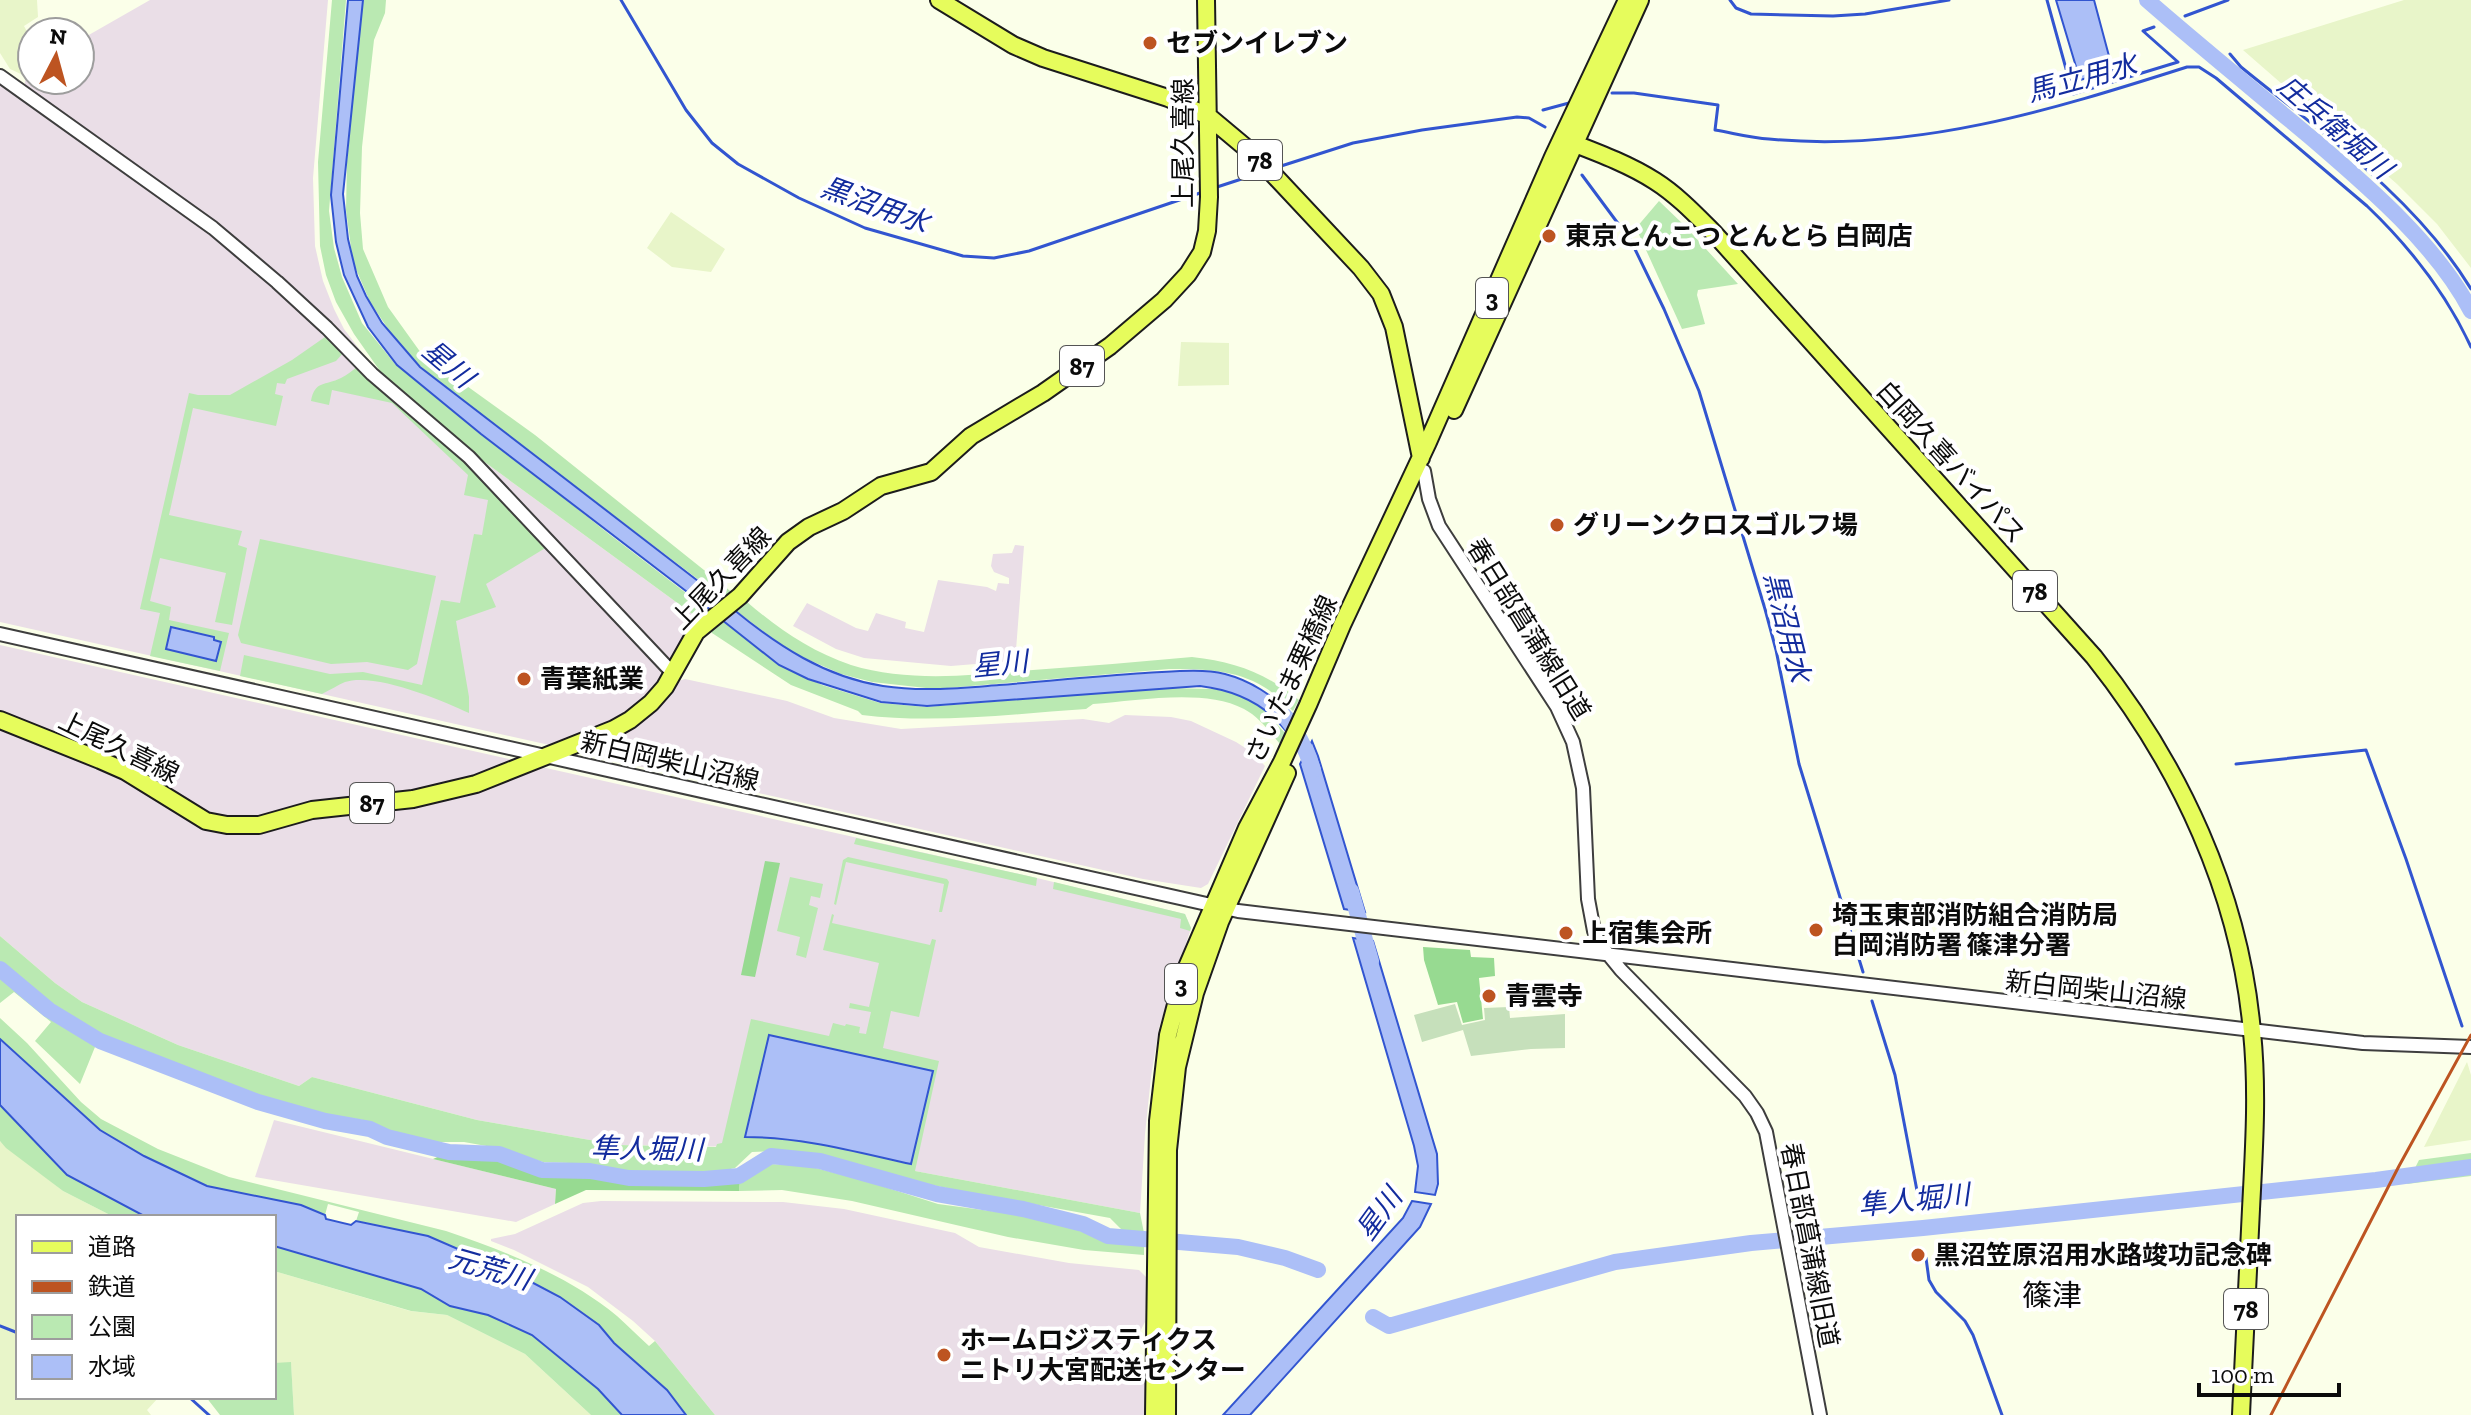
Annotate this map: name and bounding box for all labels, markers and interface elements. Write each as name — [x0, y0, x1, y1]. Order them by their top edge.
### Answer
north arrow — [16, 16, 96, 96]
text: N — [48, 22, 68, 51]
place label: セブンイレブン — [1166, 27, 1348, 59]
marker: セブンイレブン — [1141, 34, 1159, 52]
water label: 馬立用水 — [2024, 47, 2143, 108]
water label: 庄兵衛堀川 — [2271, 69, 2401, 187]
street label: 上尾久喜線 — [1167, 78, 1199, 208]
road number: 78 — [1238, 140, 1282, 180]
water label: 黒沼用水 — [817, 170, 936, 241]
place label: 東京とんこつ とんとら 白岡店 — [1565, 220, 1913, 252]
marker: 東京とんこつ とんとら 白岡店 — [1540, 227, 1558, 245]
road number: 3 — [1476, 278, 1508, 318]
water label: 星川 — [416, 333, 482, 397]
road number: 87 — [1060, 346, 1104, 386]
street label: 白岡久喜バイパス — [1870, 374, 2032, 550]
place label: グリーンクロスゴルフ場 — [1573, 509, 1858, 541]
marker: グリーンクロスゴルフ場 — [1548, 516, 1566, 534]
street label: 上尾久喜線 — [664, 520, 778, 636]
street label: 春日部菖蒲線旧道 — [1460, 532, 1598, 726]
water label: 黒沼用水 — [1757, 569, 1817, 688]
road number: 78 — [2013, 571, 2057, 611]
street label: さいたま栗橋線 — [1238, 590, 1344, 768]
water label: 星川 — [970, 644, 1033, 683]
place label: 青葉紙業 — [540, 663, 644, 695]
marker: 青葉紙業 — [515, 670, 533, 688]
street label: 上尾久喜線 — [54, 704, 184, 790]
street label: 新白岡柴山沼線 — [578, 725, 762, 797]
road number: 87 — [350, 783, 394, 823]
place label: 埼玉東部消防組合消防局 白岡消防署 篠津分署 — [1832, 899, 2118, 961]
place label: 上宿集会所 — [1582, 917, 1712, 949]
marker: 埼玉東部消防組合消防局 白岡消防署 篠津分署 — [1807, 921, 1825, 939]
marker: 上宿集会所 — [1557, 924, 1575, 942]
road number: 3 — [1165, 964, 1197, 1004]
street label: 新白岡柴山沼線 — [2004, 965, 2188, 1015]
place label: 青雲寺 — [1505, 980, 1583, 1012]
marker: 青雲寺 — [1480, 987, 1498, 1005]
water label: 隼人堀川 — [591, 1132, 706, 1167]
street label: 春日部菖蒲線旧道 — [1774, 1140, 1846, 1350]
water label: 隼人堀川 — [1857, 1177, 1974, 1222]
water label: 星川 — [1349, 1179, 1411, 1246]
legend — [16, 1215, 276, 1399]
text: 道路 — [88, 1232, 136, 1261]
place label: 黒沼笠原沼用水路竣功記念碑 — [1934, 1239, 2272, 1271]
water label: 元荒川 — [445, 1242, 538, 1297]
marker: 黒沼笠原沼用水路竣功記念碑 — [1909, 1246, 1927, 1264]
text: 鉄道 — [88, 1272, 136, 1301]
district label: 篠津 — [2022, 1278, 2082, 1314]
road number: 78 — [2224, 1289, 2268, 1329]
text: 公園 — [88, 1312, 136, 1341]
place label: ホームロジスティクス ニトリ大宮配送センター — [960, 1324, 1246, 1386]
marker: ホームロジスティクス ニトリ大宮配送センター — [935, 1346, 953, 1364]
scale bar — [2199, 1347, 2339, 1397]
text: 水域 — [88, 1352, 136, 1381]
text: 100 m — [2211, 1360, 2274, 1389]

